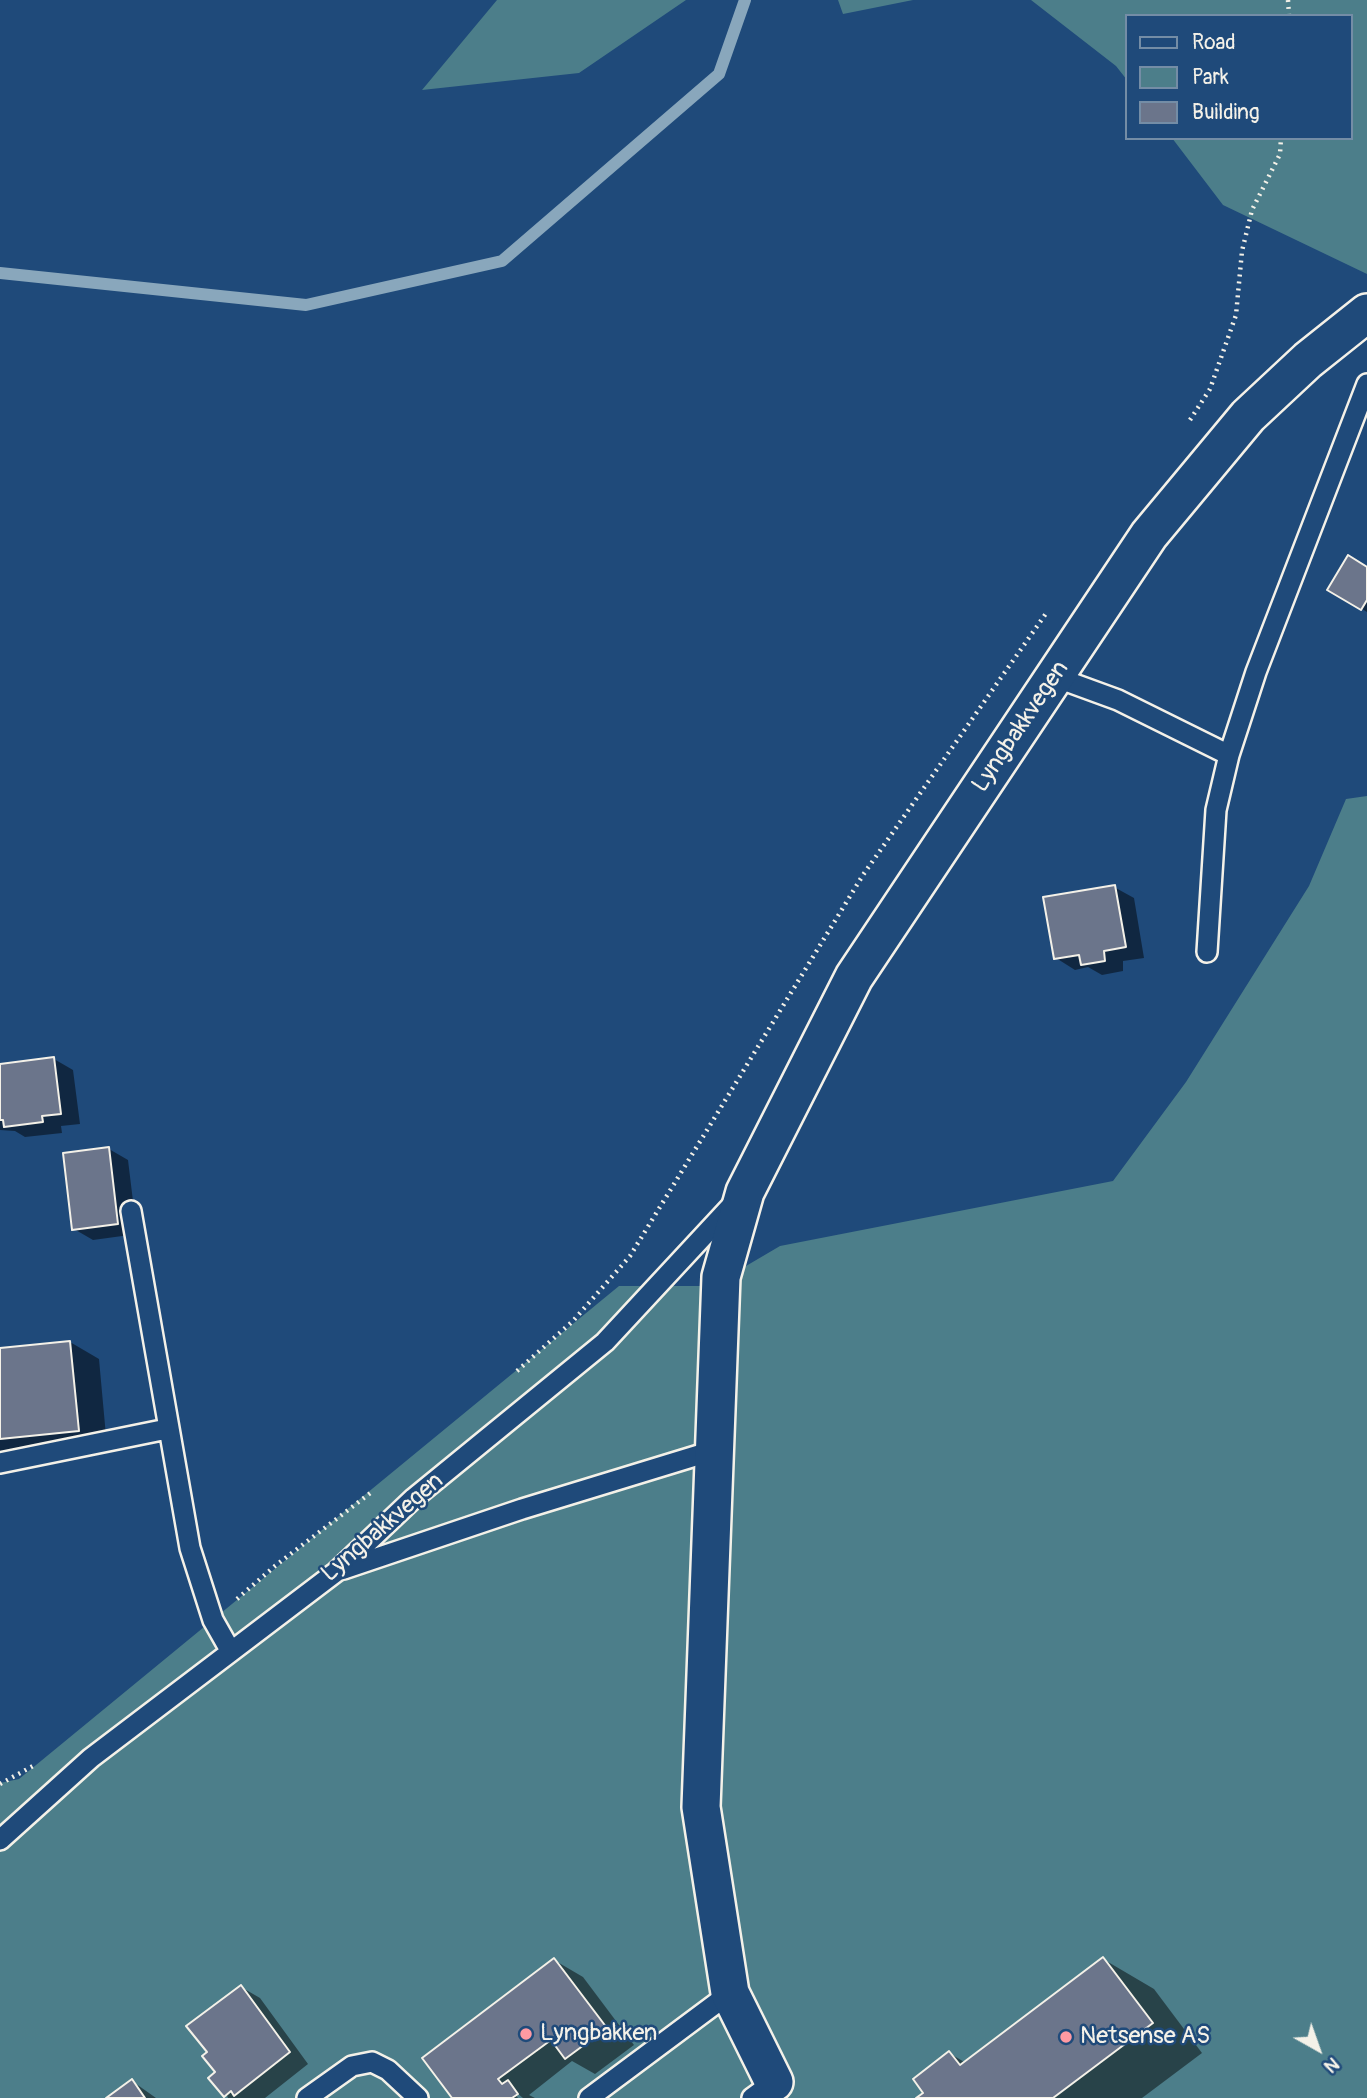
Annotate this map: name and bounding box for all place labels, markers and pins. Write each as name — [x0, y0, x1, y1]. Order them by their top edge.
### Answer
place label: Lyngbakken — [540, 2020, 657, 2048]
place label: Netsense AS — [1080, 2023, 1210, 2051]
marker: Lyngbakken — [518, 2026, 534, 2042]
marker: Netsense AS — [1058, 2029, 1074, 2045]

